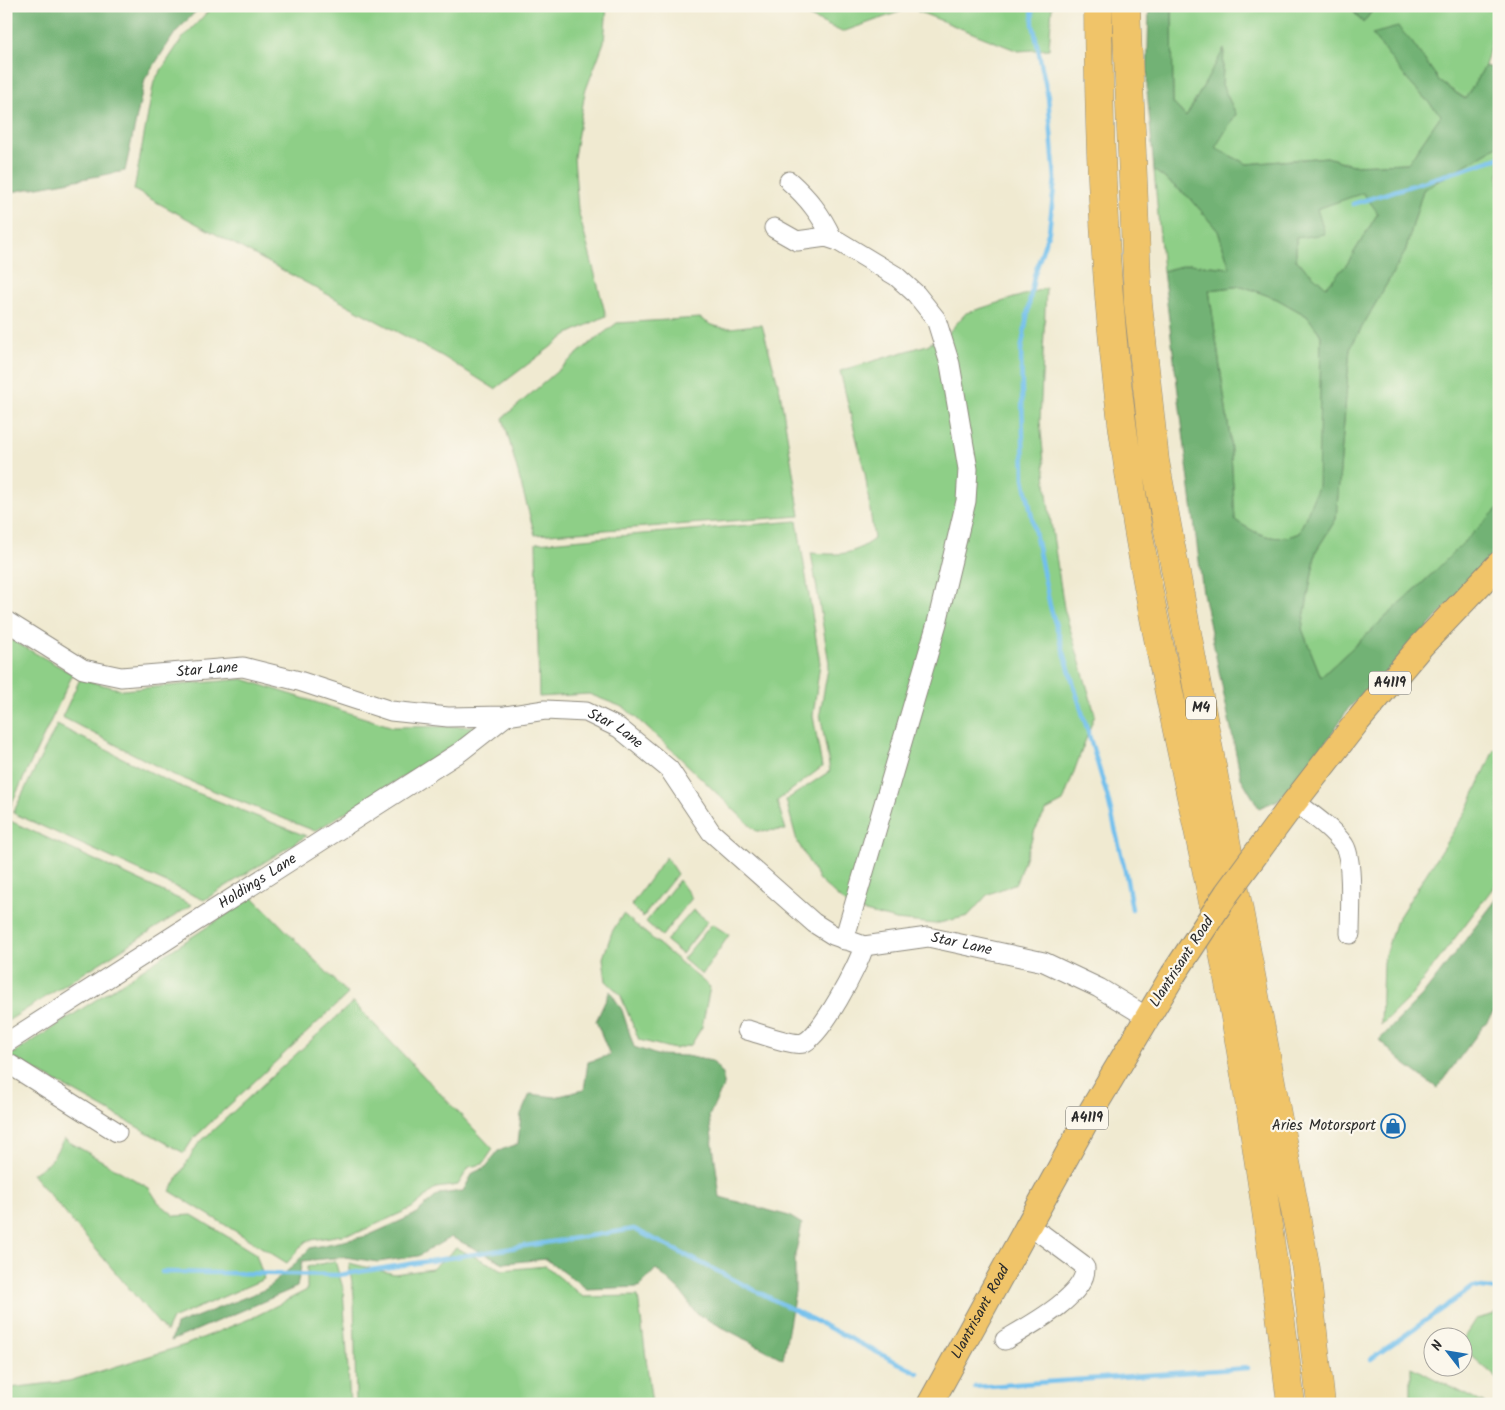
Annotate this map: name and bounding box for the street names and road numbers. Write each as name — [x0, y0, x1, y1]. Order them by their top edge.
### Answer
street label: Star Lane — [175, 655, 239, 684]
road number: A4119 — [1369, 671, 1411, 694]
road number: M4 — [1186, 696, 1216, 720]
street label: Star Lane — [583, 702, 648, 755]
street label: Holdings Lane — [214, 847, 302, 916]
street label: Llantrisant Road — [1143, 911, 1221, 1012]
street label: Star Lane — [929, 926, 994, 963]
road number: A4119 — [1066, 1106, 1108, 1130]
street label: Llantrisant Road — [945, 1260, 1017, 1364]

